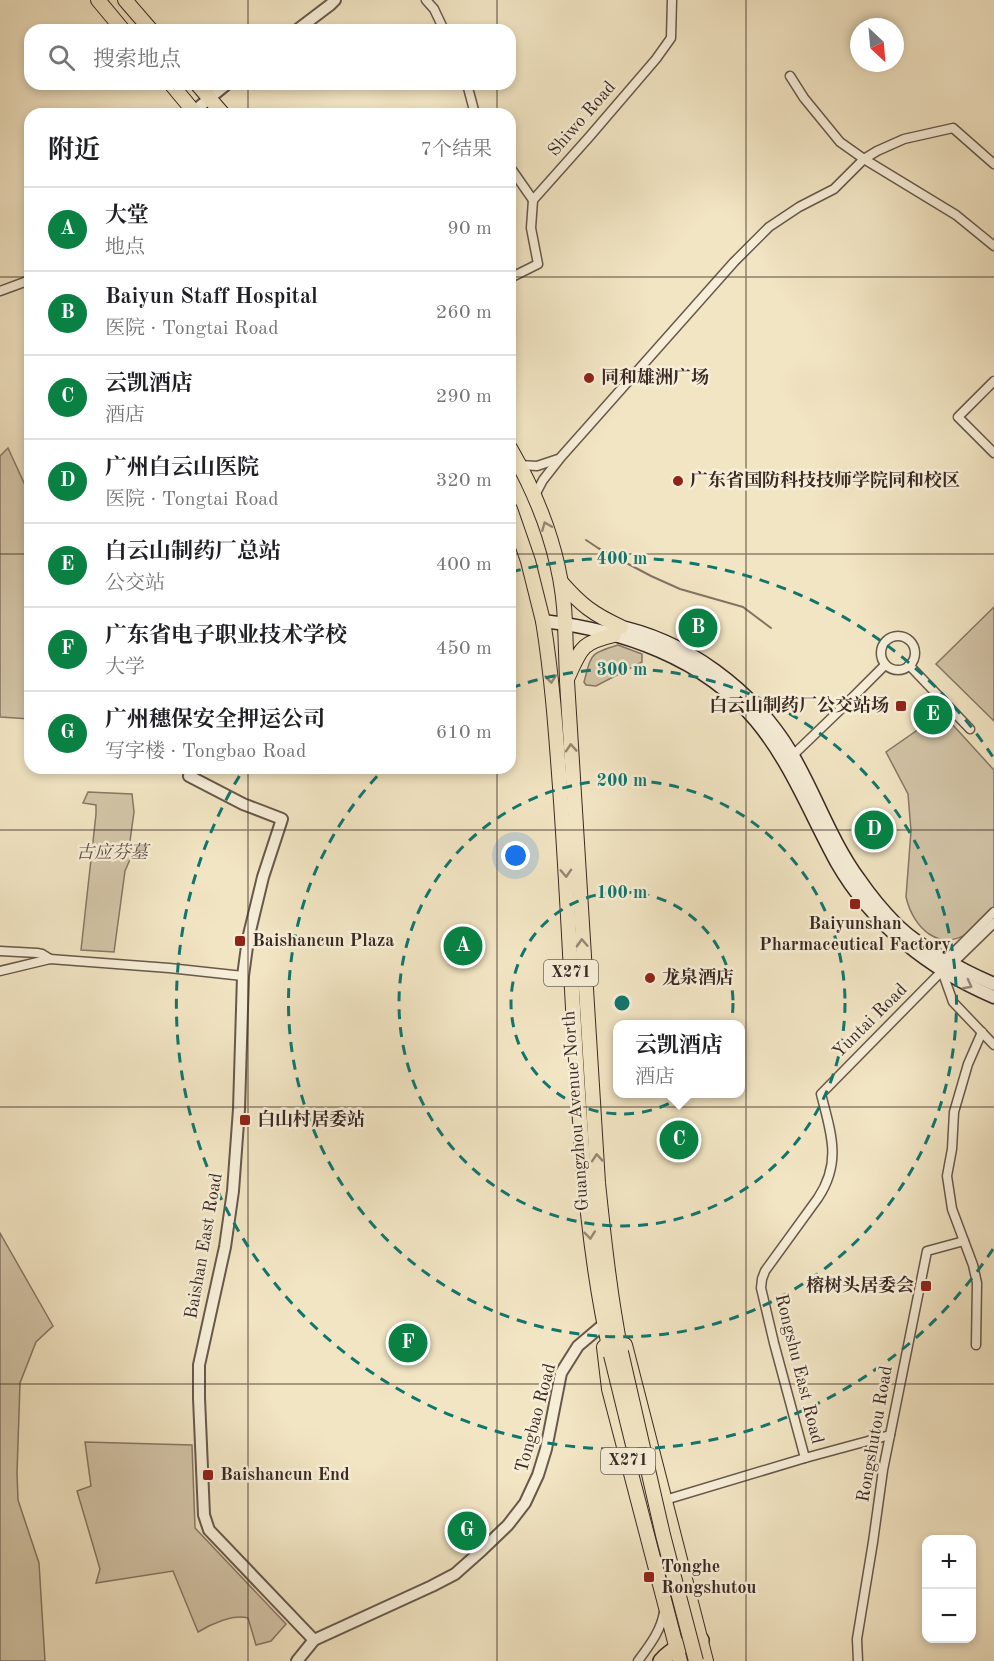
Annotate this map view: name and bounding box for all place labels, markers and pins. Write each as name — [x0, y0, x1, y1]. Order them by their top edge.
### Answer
place label: 同和雄洲广场 — [601, 367, 709, 387]
marker: 同和雄洲广场 — [582, 371, 596, 385]
place label: 广东省国防科技技师学院同和校区 — [690, 470, 960, 490]
marker: 广东省国防科技技师学院同和校区 — [671, 474, 685, 488]
pin: B — [678, 606, 718, 650]
pin: E — [914, 692, 952, 738]
place label: 白云山制药厂公交站场 — [709, 695, 889, 715]
marker: 白云山制药厂公交站场 — [894, 699, 908, 713]
pin: D — [854, 808, 894, 852]
marker: Baiyunshan Pharmaceutical Factory — [848, 897, 862, 911]
place label: Baiyunshan Pharmaceutical Factory — [759, 915, 951, 954]
pin: A — [444, 924, 482, 968]
place label: Baishancun Plaza — [252, 932, 394, 950]
marker: Baishancun Plaza — [233, 934, 247, 948]
place label: 龙泉酒店 — [662, 967, 734, 987]
marker: 龙泉酒店 — [643, 971, 657, 985]
centre of rings — [612, 993, 632, 1013]
place label: 白山村居委站 — [257, 1109, 365, 1129]
marker: 白山村居委站 — [238, 1113, 252, 1127]
pin: C — [660, 1118, 698, 1162]
place label: 榕树头居委会 — [806, 1275, 914, 1295]
marker: 榕树头居委会 — [919, 1279, 933, 1293]
pin: F — [388, 1320, 428, 1366]
place label: Baishancun End — [220, 1466, 350, 1484]
marker: Baishancun End — [201, 1468, 215, 1482]
pin: G — [448, 1508, 486, 1553]
place label: Tonghe Rongshutou — [661, 1558, 757, 1597]
marker: Tonghe Rongshutou — [642, 1570, 656, 1584]

